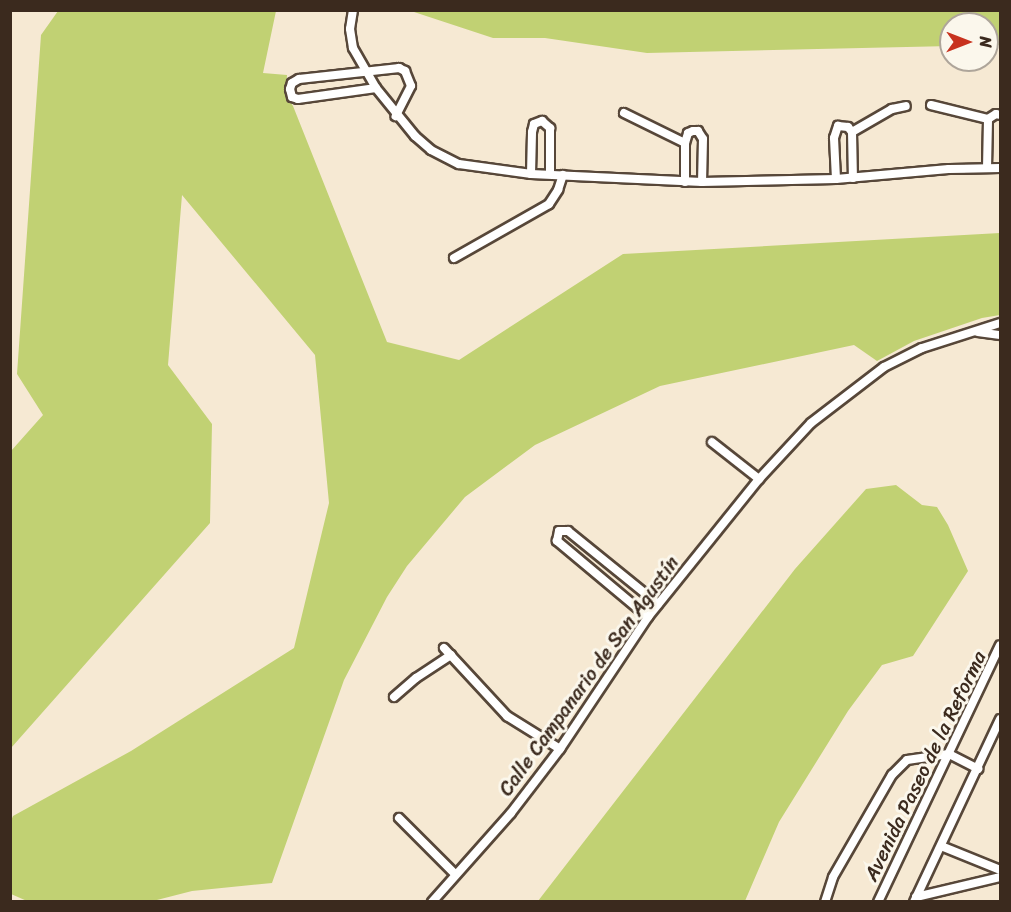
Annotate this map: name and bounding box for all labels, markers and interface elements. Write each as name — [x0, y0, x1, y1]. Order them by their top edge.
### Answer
north arrow — [939, 12, 999, 72]
text: N — [971, 36, 1000, 48]
street label: Calle Campanario de San Agustín — [494, 552, 684, 800]
street label: Avenida Paseo de la Reforma — [859, 647, 991, 885]

